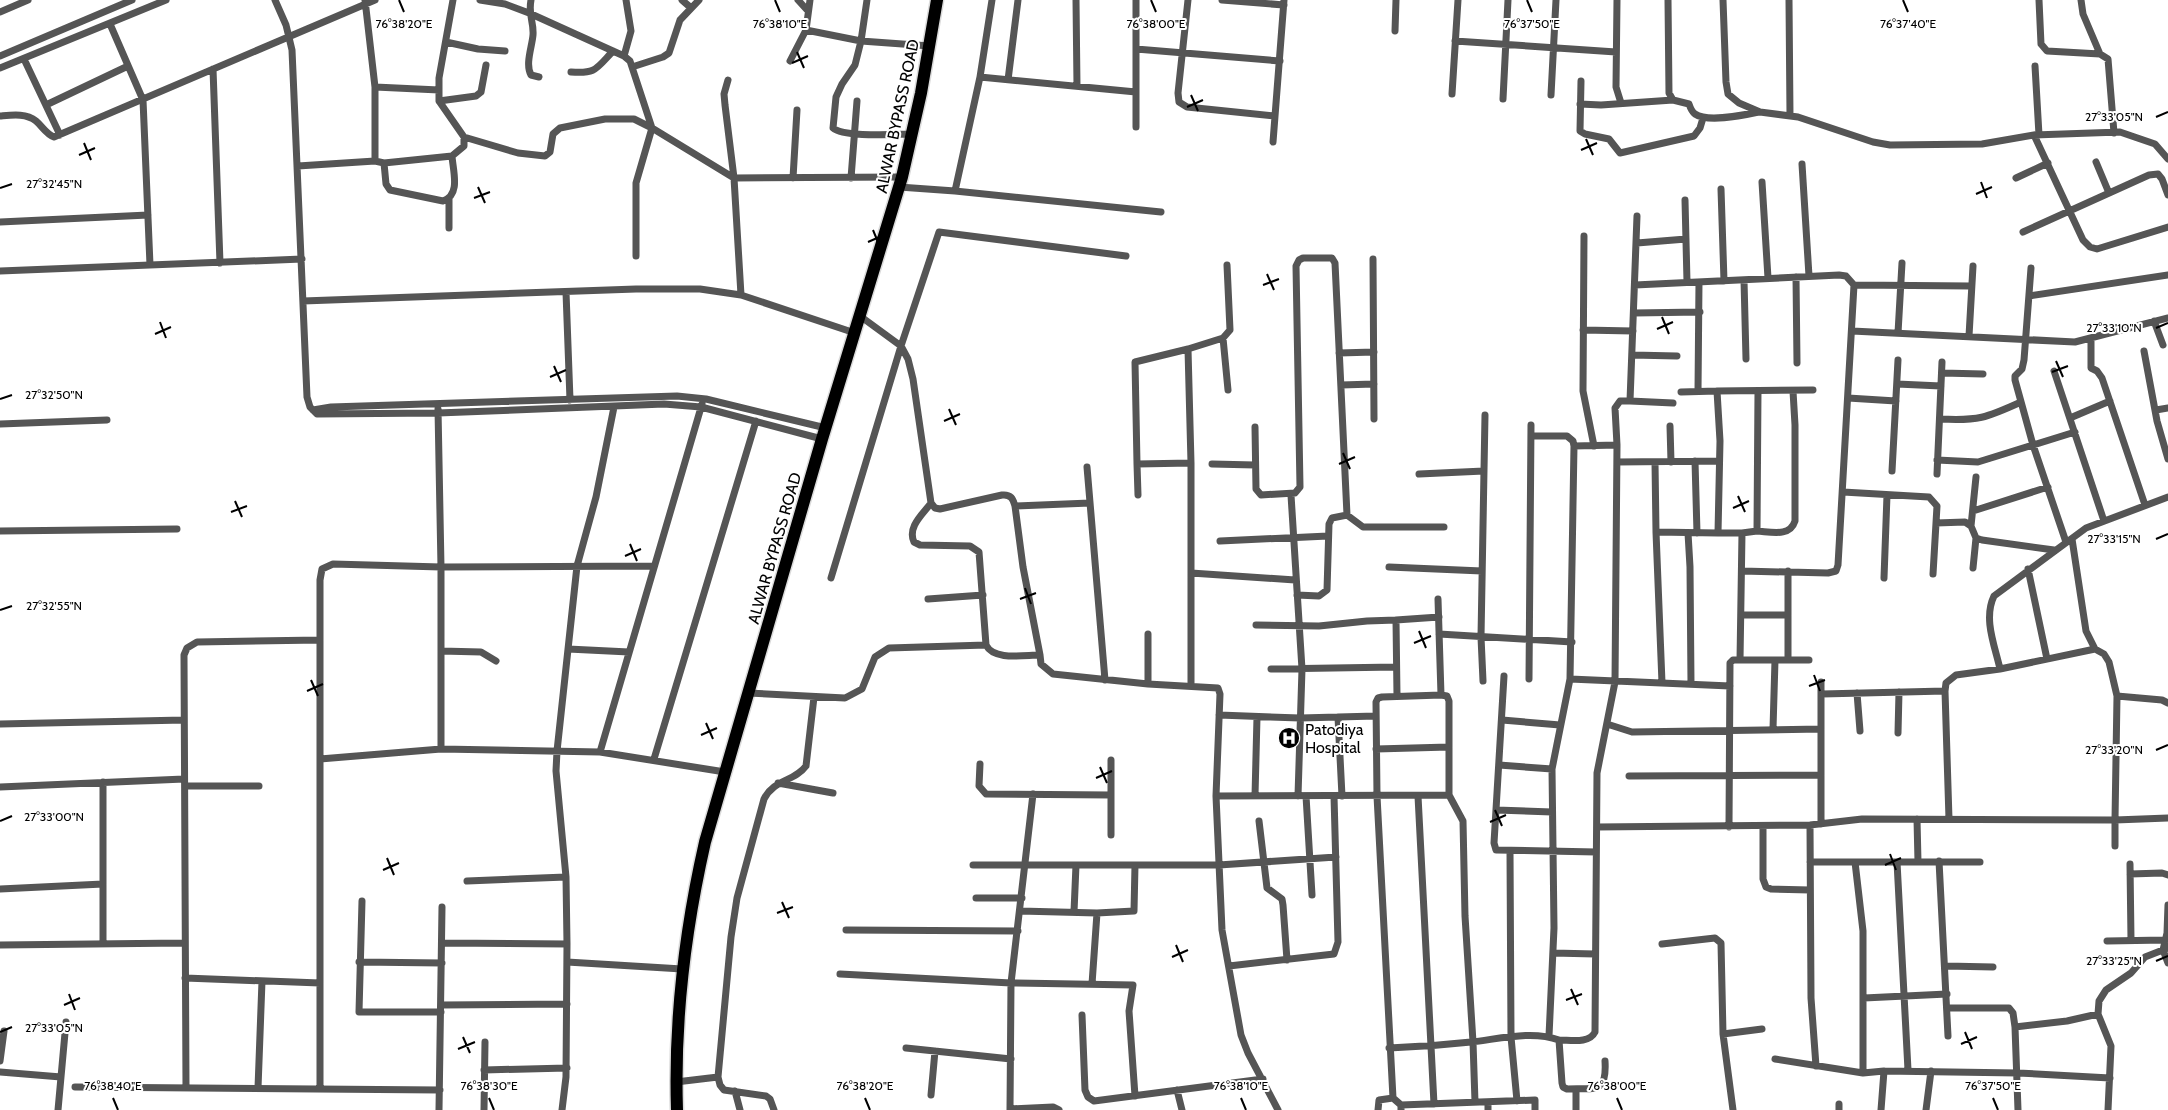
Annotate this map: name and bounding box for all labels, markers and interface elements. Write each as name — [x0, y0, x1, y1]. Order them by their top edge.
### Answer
text: 76°38'20"E — [376, 16, 433, 31]
text: 76°38'10"E — [753, 16, 808, 31]
text: 76°38'00"E — [1126, 16, 1186, 31]
text: 76°37'50"E — [1504, 16, 1560, 31]
text: 76°37'40"E — [1880, 16, 1936, 31]
street label: ALWAR BYPASS ROAD — [872, 37, 923, 195]
text: 27°33'05"N — [2085, 109, 2143, 124]
text: 27°32'45"N — [26, 176, 82, 191]
text: 27°33'10"N — [2086, 320, 2142, 335]
text: 27°32'50"N — [25, 387, 83, 402]
street label: ALWAR BYPASS ROAD — [744, 470, 805, 626]
text: 27°33'15"N — [2087, 531, 2141, 546]
text: 27°32'55"N — [26, 598, 82, 613]
place label: Patodiya Hospital — [1305, 720, 1364, 757]
hospital icon: Patodiya Hospital — [1277, 726, 1301, 750]
text: 27°33'20"N — [2085, 742, 2143, 757]
text: 27°33'00"N — [24, 809, 84, 824]
text: 27°33'25"N — [2086, 953, 2142, 968]
text: 27°33'05"N — [25, 1020, 83, 1035]
text: 76°38'40"E — [84, 1078, 142, 1093]
text: 76°38'30"E — [460, 1078, 518, 1093]
text: 76°38'20"E — [837, 1078, 894, 1093]
text: 76°38'10"E — [1214, 1078, 1269, 1093]
text: 76°38'00"E — [1587, 1078, 1647, 1093]
text: 76°37'50"E — [1965, 1078, 2021, 1093]

